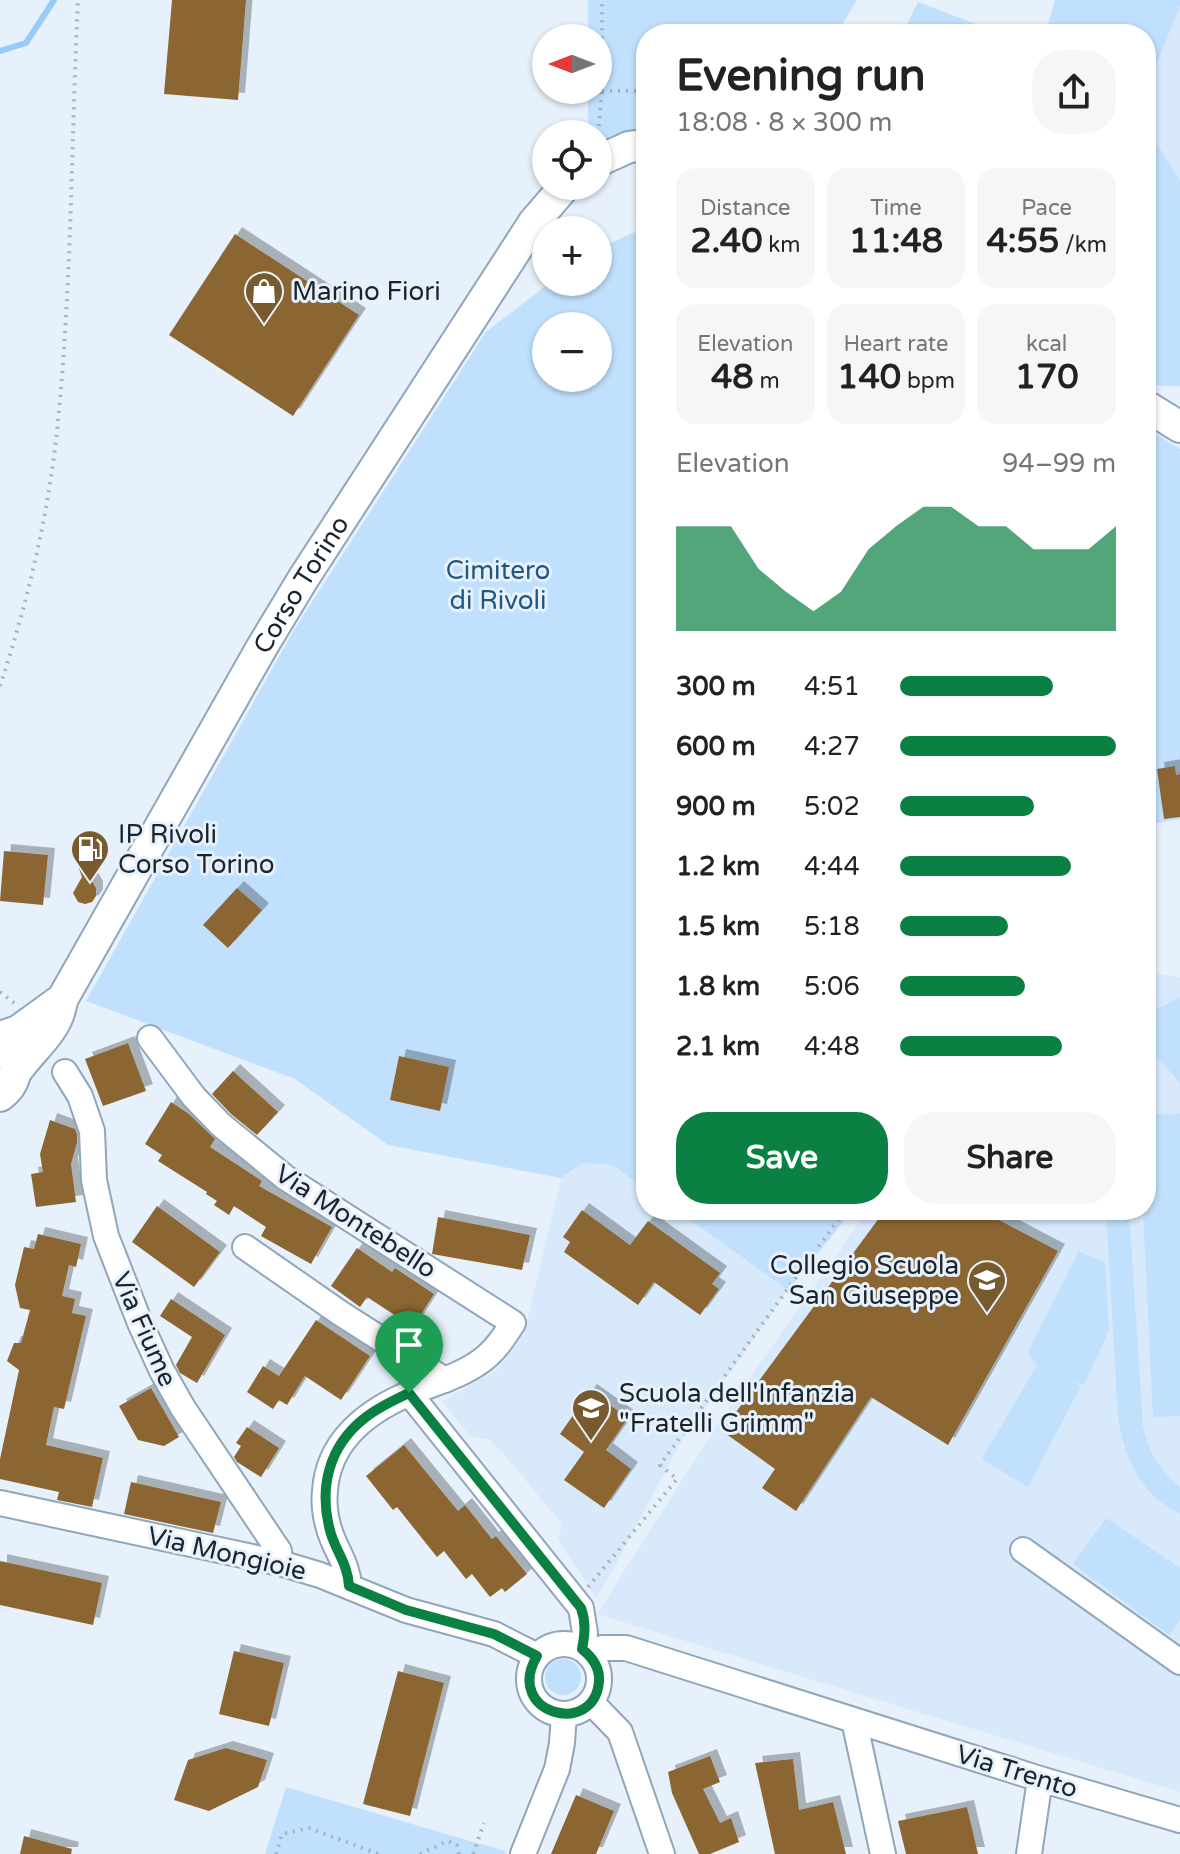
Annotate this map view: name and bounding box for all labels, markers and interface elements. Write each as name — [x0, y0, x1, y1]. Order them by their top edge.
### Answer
north arrow — [532, 24, 612, 104]
map controls — [532, 24, 612, 392]
text: Evening run — [676, 50, 925, 103]
button: share — [1032, 50, 1116, 134]
text: 18:08 · 8 × 300 m — [676, 107, 892, 138]
button: locate — [532, 120, 612, 200]
text: Distance — [700, 195, 791, 221]
text: Time — [870, 195, 922, 221]
text: Pace — [1021, 195, 1072, 221]
button: + — [532, 216, 612, 296]
text: 2.40 — [690, 221, 762, 262]
text: 11:48 — [849, 221, 943, 262]
text: 4:55 — [986, 221, 1059, 262]
text: km — [762, 232, 800, 258]
text: /km — [1059, 232, 1107, 258]
shop icon: Marino Fiori — [243, 270, 285, 325]
place label: Marino Fiori — [292, 276, 441, 307]
button: − — [532, 312, 612, 392]
text: Elevation — [697, 331, 793, 357]
text: Heart rate — [844, 331, 948, 357]
text: kcal — [1026, 331, 1067, 357]
text: 48 — [711, 357, 754, 398]
text: 140 — [837, 357, 901, 398]
text: 170 — [1015, 357, 1079, 398]
text: m — [754, 368, 780, 394]
text: bpm — [901, 368, 955, 394]
text: Elevation — [676, 448, 790, 479]
text: 94–99 m — [1002, 448, 1116, 479]
street label: Corso Torino — [247, 510, 356, 659]
park label: Cimitero di Rivoli — [446, 555, 550, 616]
text: 300 m — [676, 671, 756, 702]
text: 4:51 — [804, 671, 860, 702]
text: 600 m — [676, 731, 756, 762]
text: 4:27 — [804, 731, 860, 762]
text: 900 m — [676, 791, 756, 822]
text: 5:02 — [804, 791, 860, 822]
place label: IP Rivoli Corso Torino — [118, 819, 275, 880]
fuel station icon: IP Rivoli Corso Torino — [69, 828, 111, 883]
text: 1.2 km — [676, 851, 760, 882]
text: 4:44 — [804, 851, 860, 882]
text: 1.5 km — [676, 911, 760, 942]
text: 5:18 — [804, 911, 860, 942]
text: 1.8 km — [676, 971, 760, 1002]
text: 5:06 — [804, 971, 860, 1002]
text: 2.1 km — [676, 1031, 760, 1062]
text: 4:48 — [804, 1031, 860, 1062]
button: Save — [676, 1112, 888, 1204]
button: Share — [904, 1112, 1116, 1204]
street label: Via Montebello — [269, 1158, 442, 1285]
place label: Collegio Scuola San Giuseppe — [770, 1250, 959, 1311]
school or university icon: Collegio Scuola San Giuseppe — [966, 1259, 1008, 1314]
street label: Via Fiume — [106, 1267, 184, 1391]
pin — [375, 1311, 443, 1393]
icon: arrive — [387, 1323, 431, 1367]
place label: Scuola dell'Infanzia "Fratelli Grimm" — [619, 1378, 855, 1439]
school or university icon: Scuola dell'Infanzia "Fratelli Grimm" — [570, 1387, 612, 1442]
street label: Via Mongioie — [145, 1520, 309, 1587]
street label: Via Trento — [952, 1738, 1081, 1805]

